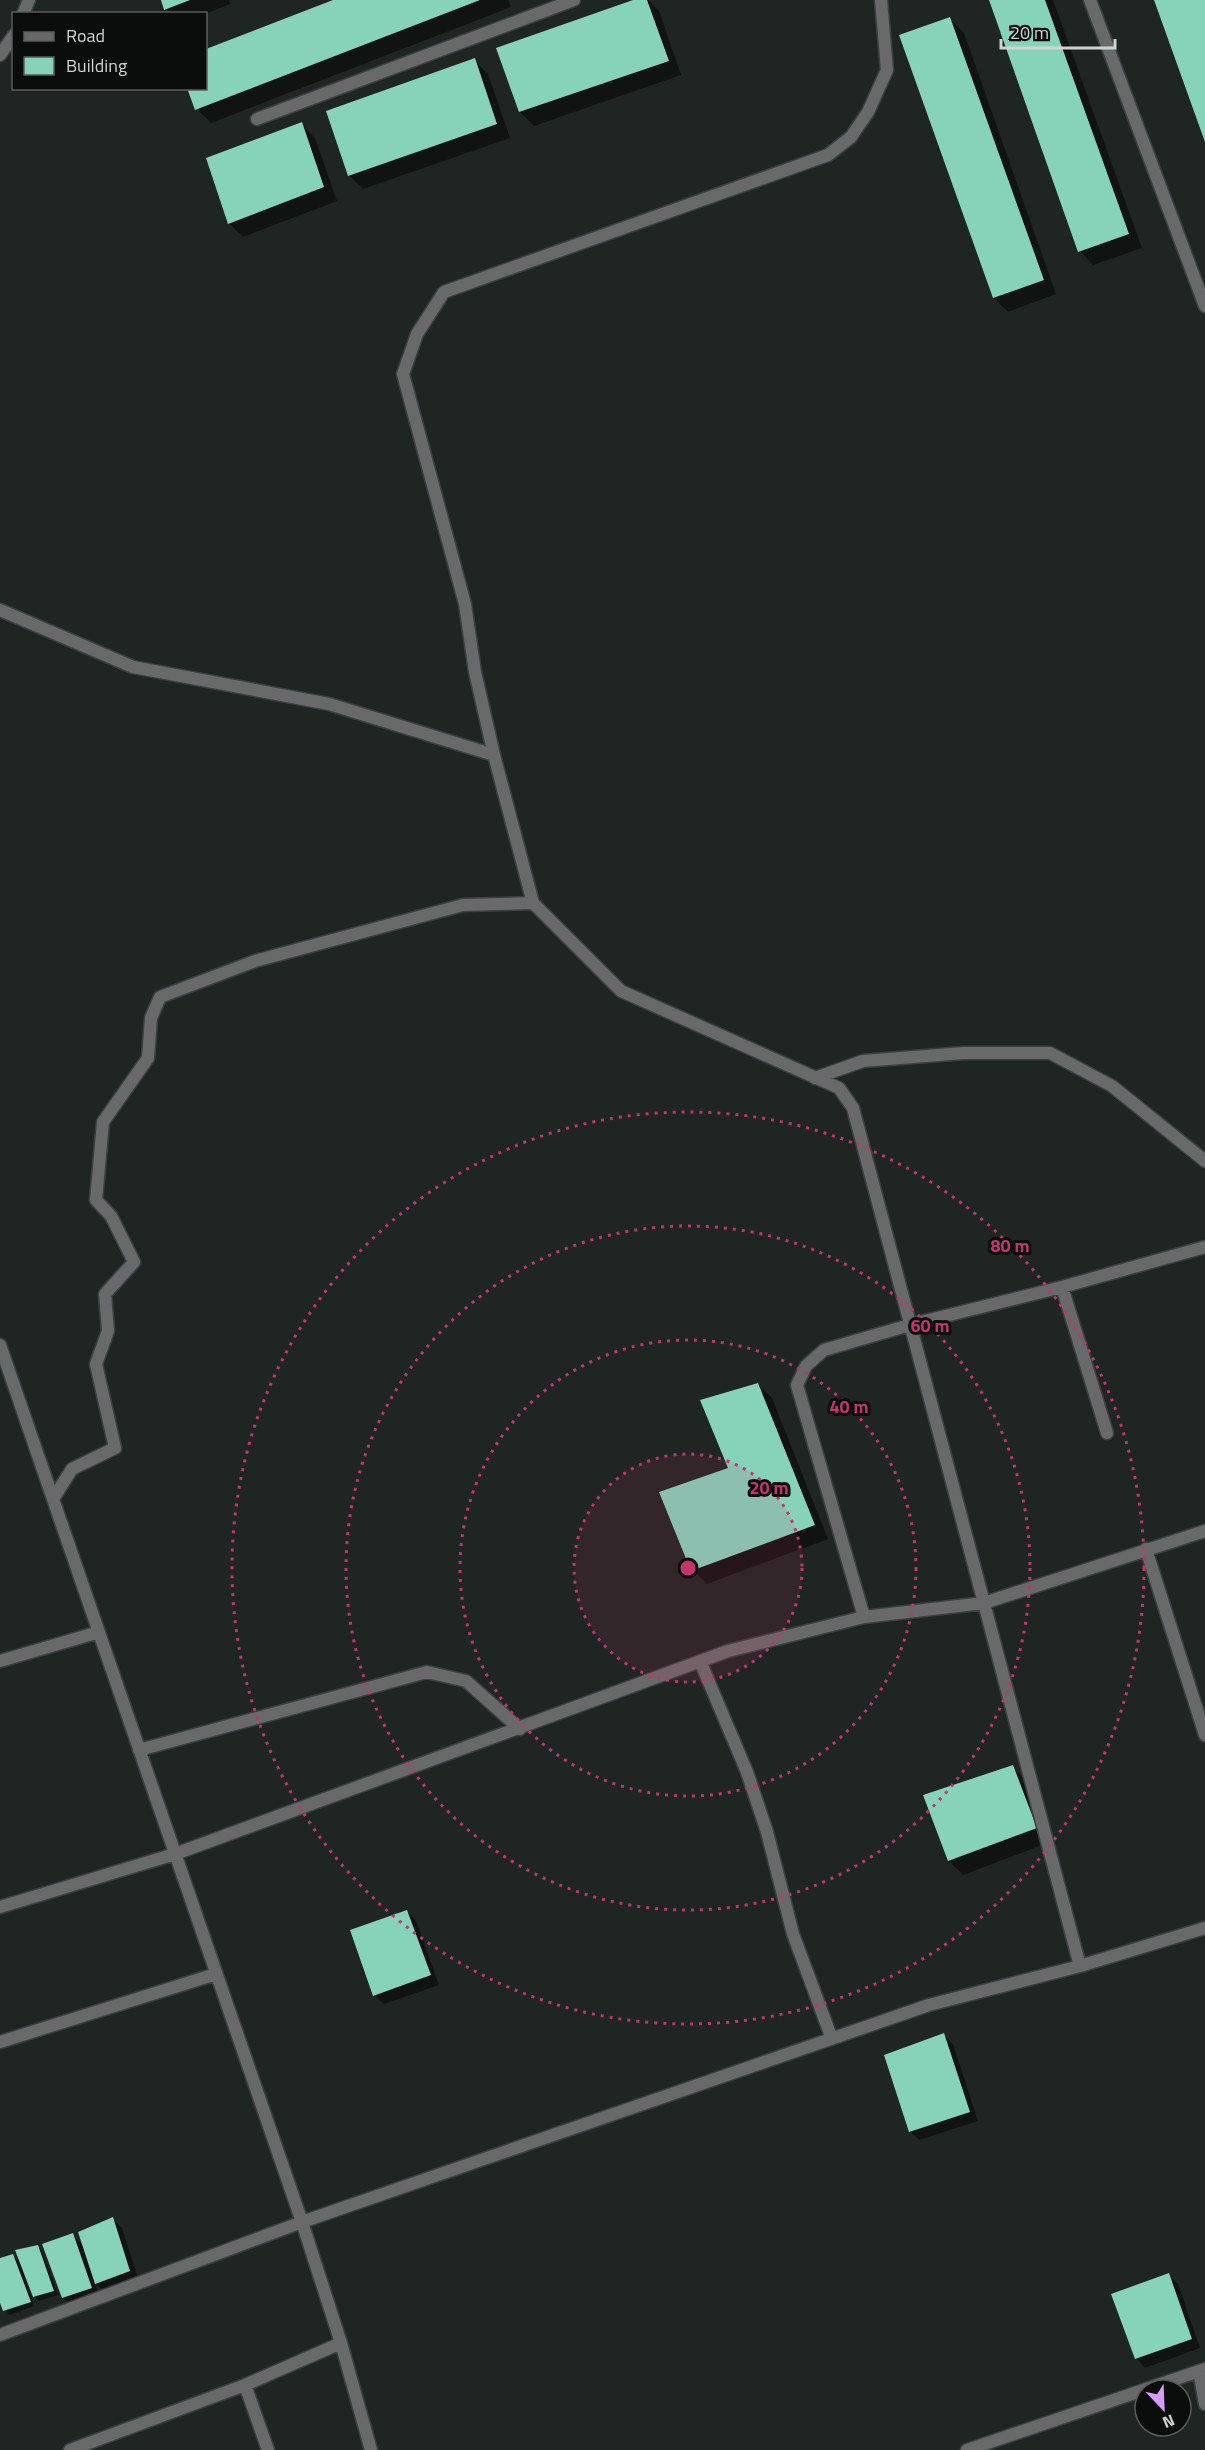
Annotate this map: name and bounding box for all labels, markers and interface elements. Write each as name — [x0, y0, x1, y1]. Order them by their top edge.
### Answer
legend — [12, 12, 207, 90]
scale bar — [1001, 12, 1115, 50]
text: 20 m — [1010, 19, 1049, 46]
text: Road — [66, 22, 105, 49]
text: Building — [66, 52, 127, 79]
text: 80 m — [990, 1232, 1030, 1259]
text: 60 m — [910, 1312, 950, 1339]
text: 40 m — [829, 1393, 869, 1420]
text: 20 m — [749, 1474, 789, 1501]
centre of rings — [678, 1558, 698, 1578]
north arrow — [1133, 2378, 1193, 2438]
text: N — [1159, 2409, 1179, 2435]

